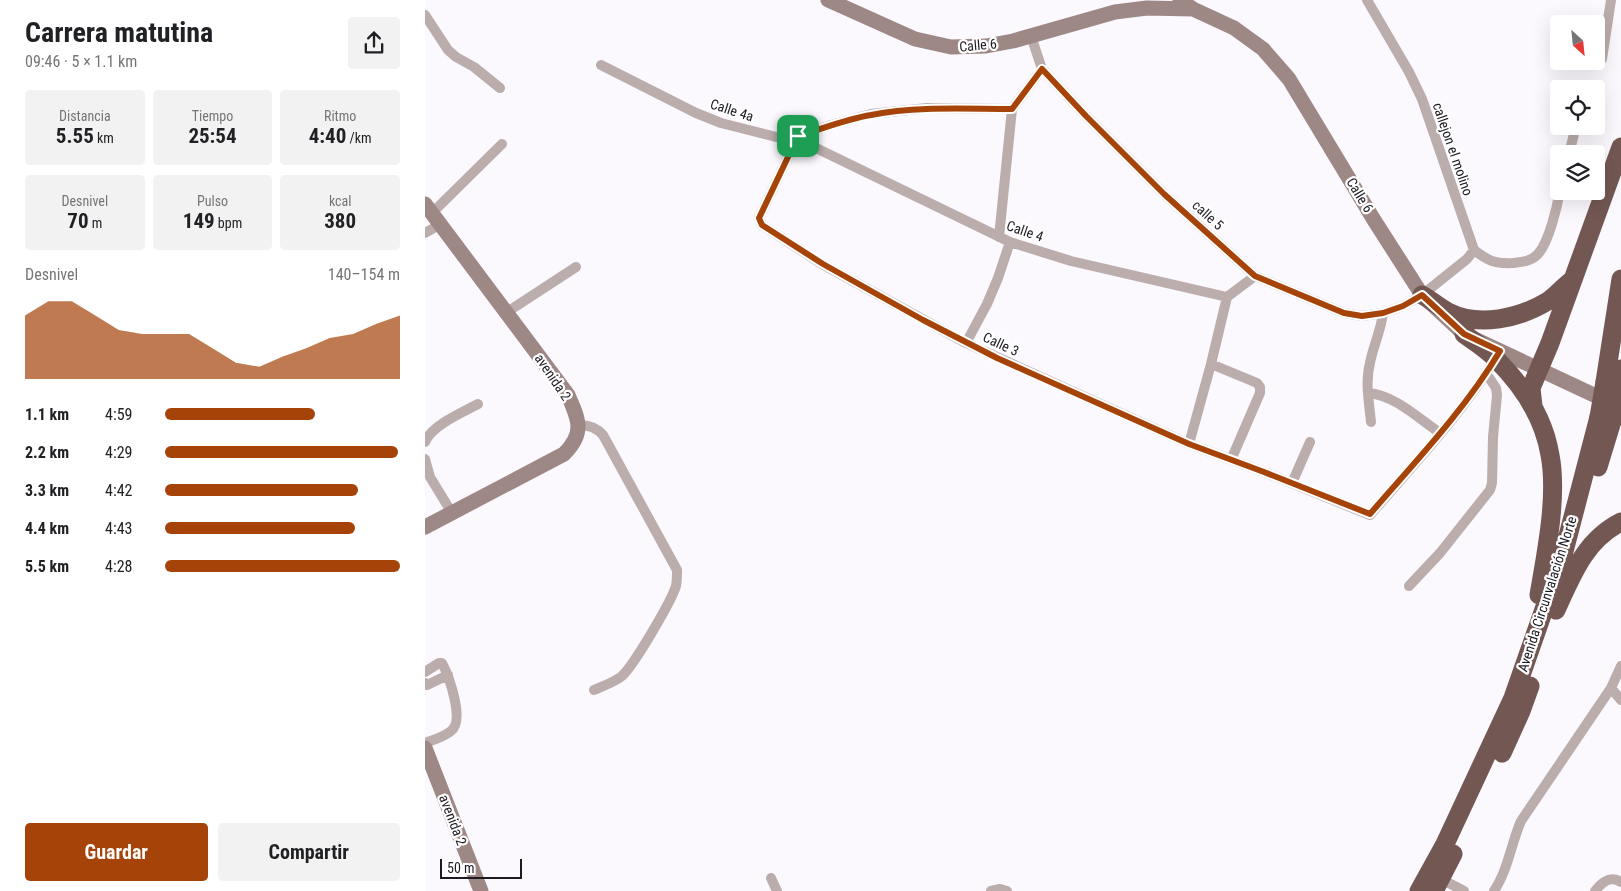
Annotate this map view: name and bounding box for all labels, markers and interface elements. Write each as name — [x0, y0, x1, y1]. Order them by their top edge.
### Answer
north arrow — [1550, 15, 1605, 70]
map controls — [1550, 15, 1605, 200]
text: Carrera matutina — [25, 16, 213, 49]
button: share — [348, 17, 400, 69]
street label: Calle 6 — [958, 35, 998, 55]
text: 09:46 · 5 × 1.1 km — [25, 52, 137, 71]
button: locate — [1550, 80, 1605, 135]
street label: Calle 4a — [708, 96, 756, 124]
street label: callejon el molino — [1430, 100, 1476, 198]
text: Distancia — [59, 108, 111, 124]
text: Tiempo — [192, 108, 233, 124]
text: Ritmo — [324, 108, 356, 124]
pin — [777, 115, 819, 157]
icon: arrive — [784, 122, 812, 150]
text: 5.55 — [56, 124, 94, 148]
text: 25:54 — [188, 124, 237, 148]
text: 4:40 — [309, 124, 346, 148]
text: km — [94, 130, 114, 146]
text: /km — [346, 130, 372, 146]
button: layers — [1550, 145, 1605, 200]
street label: Calle 6 — [1343, 175, 1377, 215]
text: Desnivel — [62, 193, 108, 209]
text: Pulso — [197, 193, 228, 209]
text: kcal — [329, 193, 351, 209]
street label: calle 5 — [1189, 197, 1227, 233]
text: 70 — [67, 209, 89, 233]
text: 149 — [183, 209, 215, 233]
text: 380 — [324, 209, 356, 233]
text: m — [89, 215, 102, 231]
text: bpm — [215, 215, 242, 231]
street label: Calle 4 — [1005, 217, 1046, 245]
text: Desnivel — [25, 265, 78, 284]
text: 140–154 m — [328, 265, 400, 284]
street label: Calle 3 — [981, 329, 1021, 359]
street label: avenida 2 — [532, 351, 574, 403]
text: 1.1 km — [25, 405, 69, 424]
text: 4:59 — [105, 405, 132, 424]
text: 2.2 km — [25, 443, 69, 462]
text: 4:29 — [105, 443, 132, 462]
text: 3.3 km — [25, 481, 69, 500]
text: 4:42 — [105, 481, 132, 500]
street label: Avenida Circunvalación Norte — [1514, 514, 1580, 674]
text: 4.4 km — [25, 519, 69, 538]
text: 4:43 — [105, 519, 132, 538]
text: 5.5 km — [25, 557, 69, 576]
text: 4:28 — [105, 557, 132, 576]
street label: avenida 2 — [436, 792, 470, 848]
button: Guardar — [25, 823, 208, 881]
button: Compartir — [218, 823, 400, 881]
scale bar — [440, 856, 523, 879]
text: 50 m — [447, 860, 475, 876]

